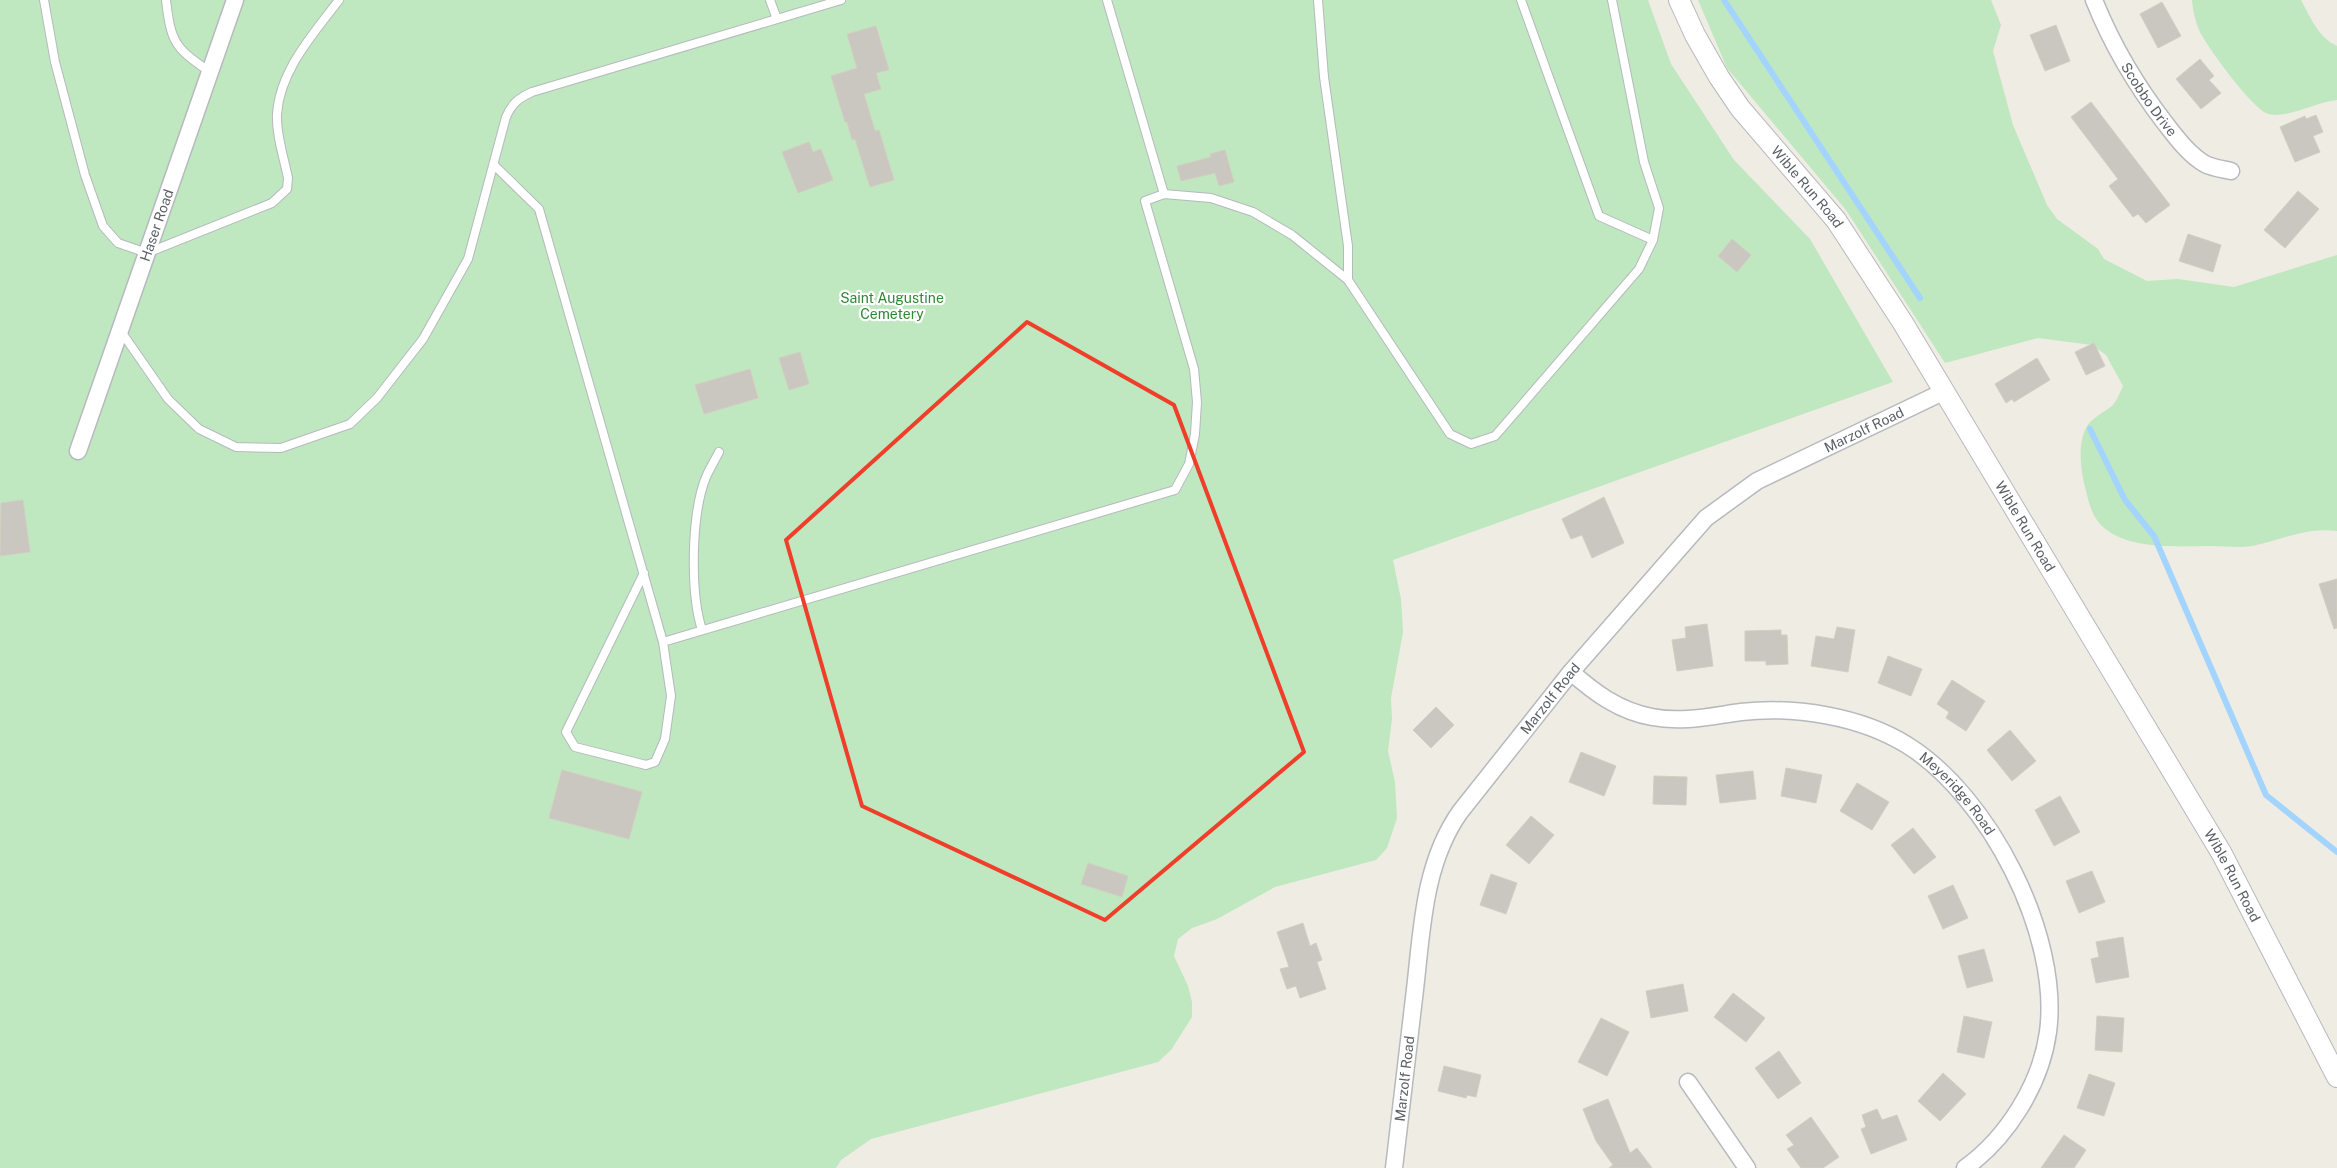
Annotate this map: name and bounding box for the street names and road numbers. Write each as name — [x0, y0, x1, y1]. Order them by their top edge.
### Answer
street label: Scobbo Drive — [2118, 60, 2180, 140]
street label: Wible Run Road — [1768, 143, 1847, 231]
street label: Haser Road — [137, 187, 177, 264]
street label: Marzolf Road — [1822, 404, 1906, 456]
street label: Wible Run Road — [1992, 478, 2059, 575]
street label: Marzolf Road — [1517, 660, 1583, 737]
street label: Meyeridge Road — [1916, 749, 1998, 838]
street label: Wible Run Road — [2201, 826, 2264, 925]
street label: Marzolf Road — [1392, 1035, 1417, 1122]

